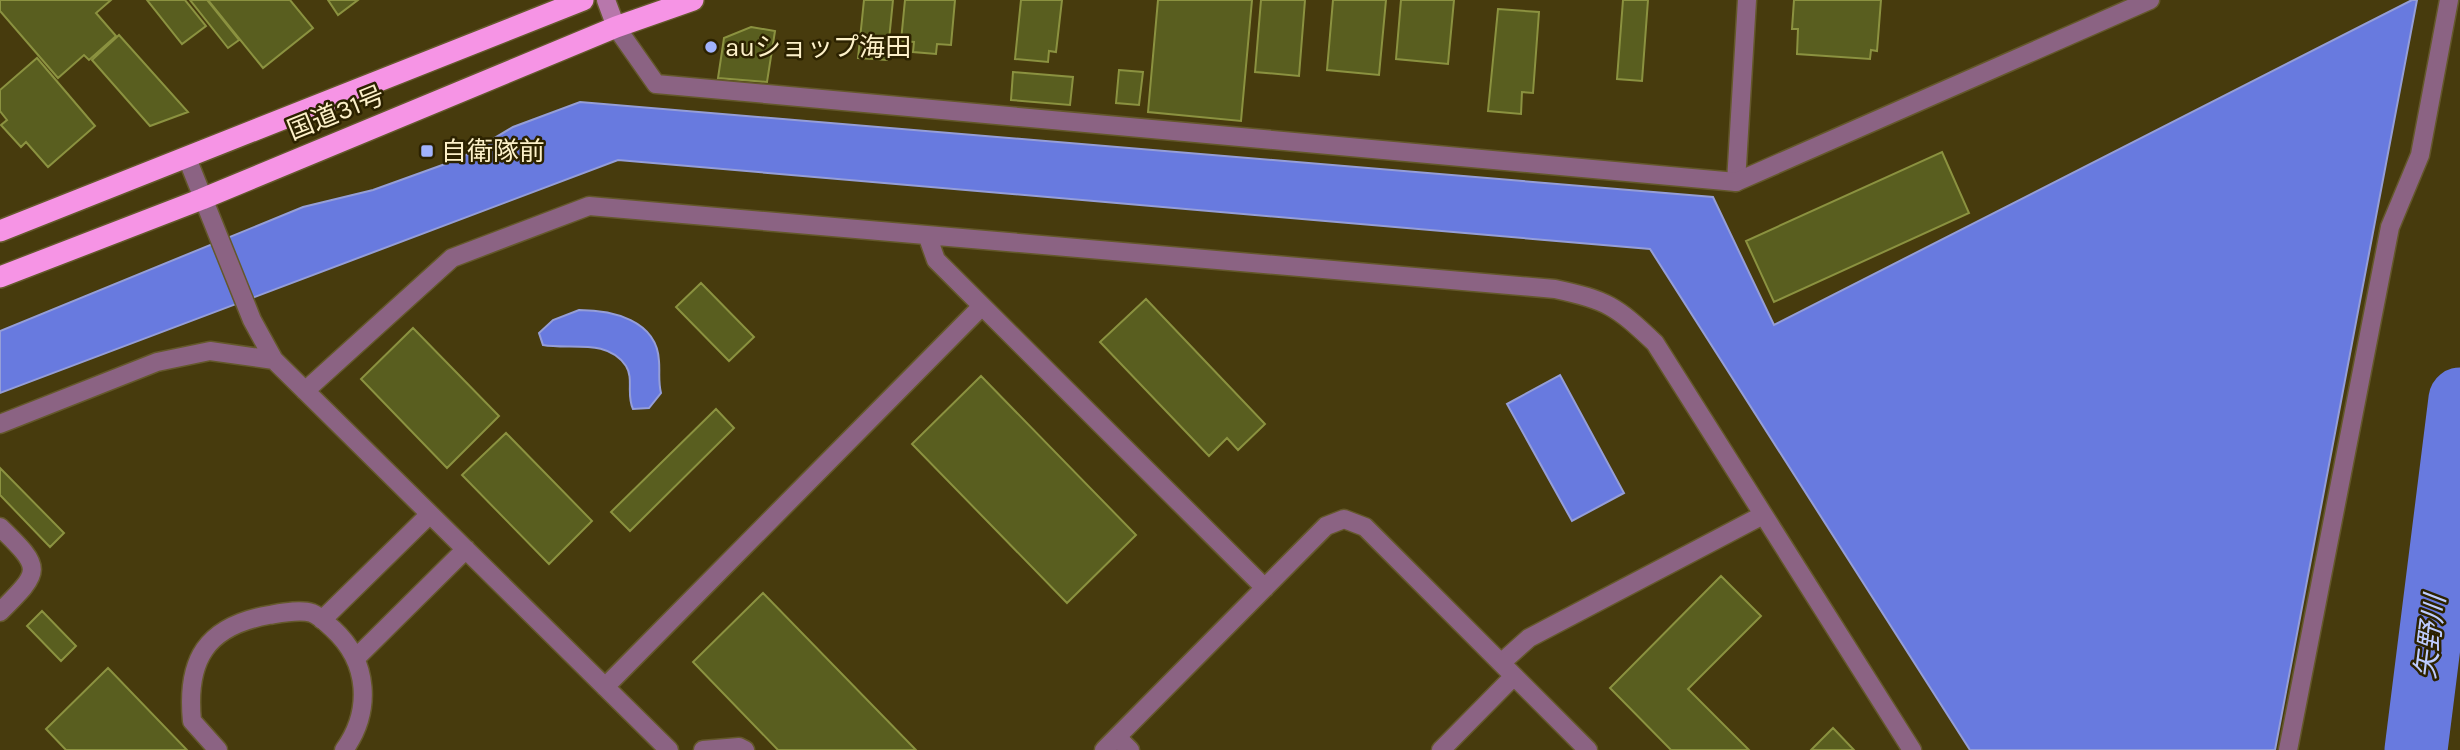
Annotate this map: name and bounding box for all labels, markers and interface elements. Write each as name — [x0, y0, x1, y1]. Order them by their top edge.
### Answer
place label: auショップ海田 — [725, 32, 911, 63]
marker: auショップ海田 — [703, 39, 719, 55]
street label: 国道31号 — [283, 80, 389, 146]
place label: 自衛隊前 — [441, 136, 545, 167]
marker: 自衛隊前 — [419, 143, 435, 159]
water label: 矢野川 — [2409, 590, 2452, 681]

